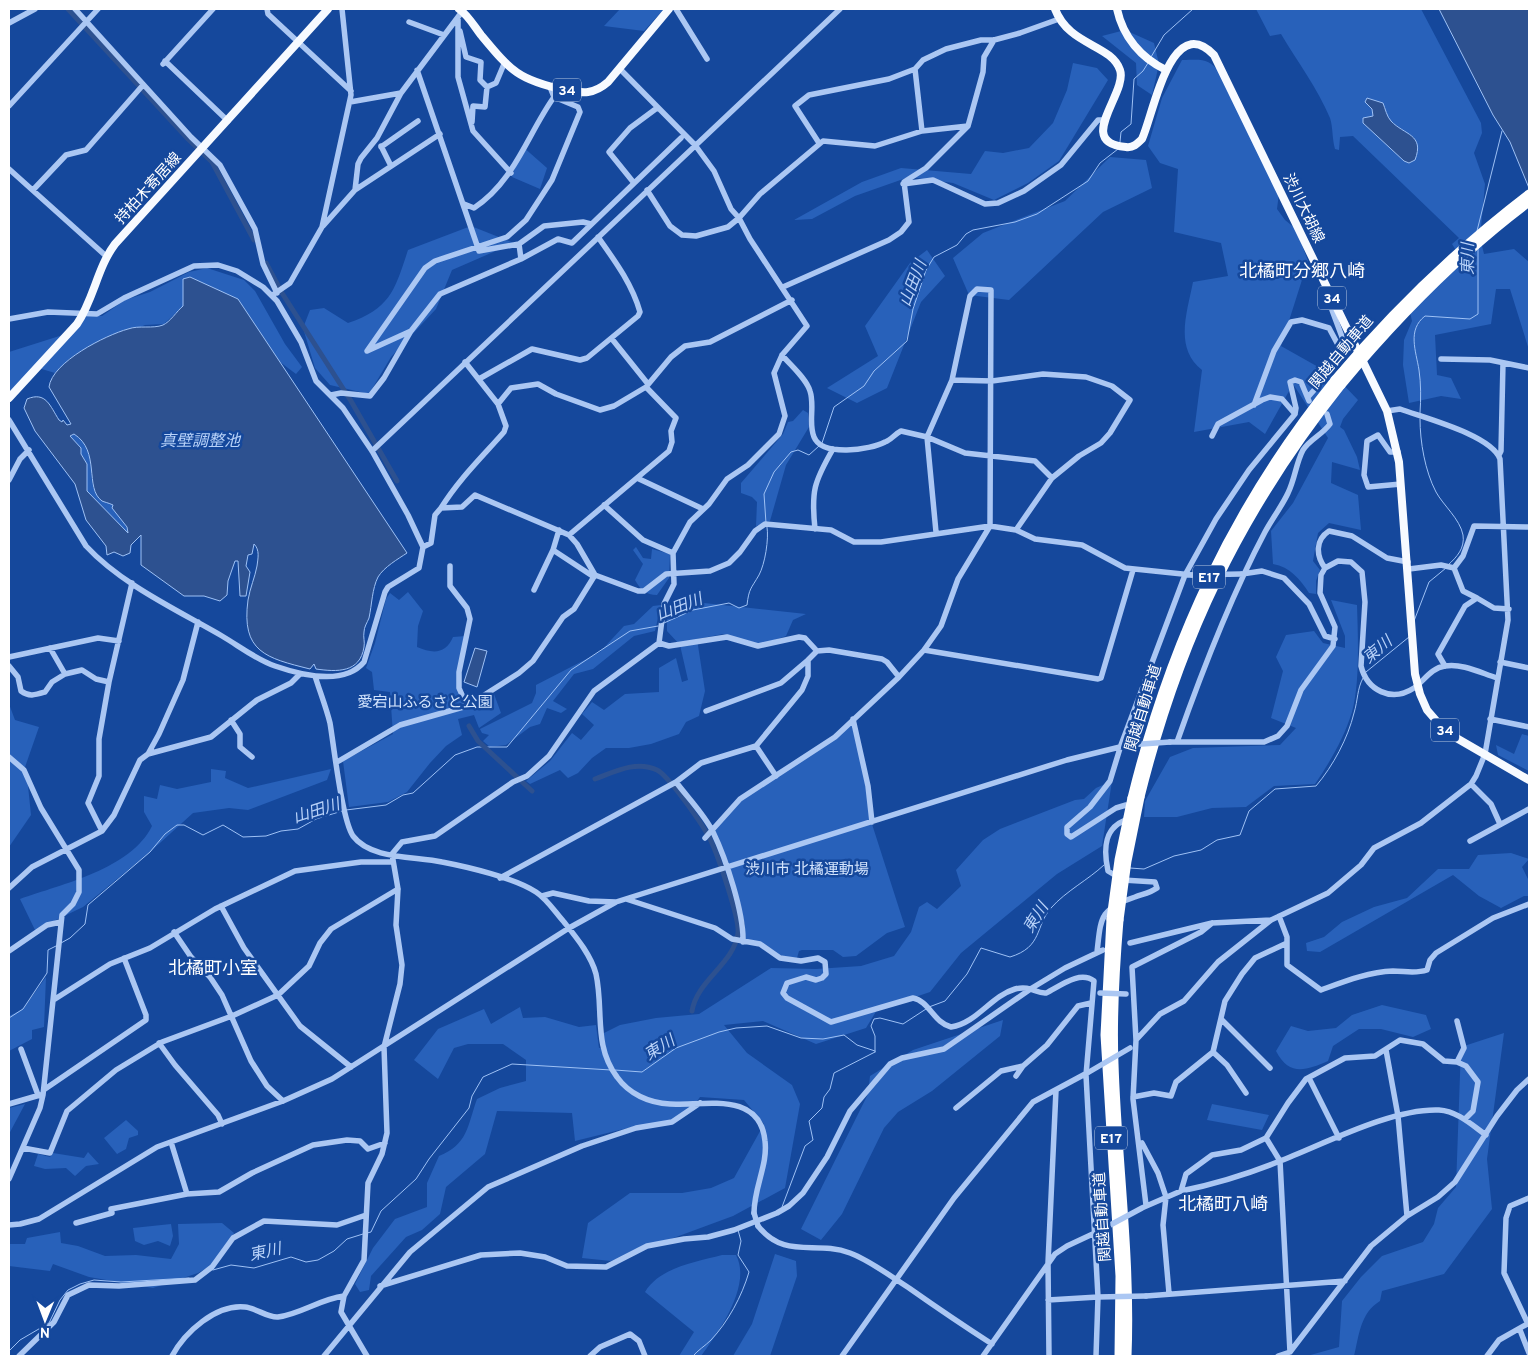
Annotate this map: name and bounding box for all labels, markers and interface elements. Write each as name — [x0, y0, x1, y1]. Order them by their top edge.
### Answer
road number: 34 — [553, 78, 581, 102]
street label: 持柏木寄居線 — [111, 149, 186, 229]
street label: 渋川大胡線 — [1278, 171, 1328, 247]
water label: 東川 — [1459, 241, 1479, 275]
water label: 山田川 — [896, 256, 933, 310]
district label: 北橘町分郷八崎 — [1239, 261, 1365, 284]
road number: 34 — [1318, 286, 1346, 310]
street label: 関越自動車道 — [1306, 312, 1378, 394]
water label: 真壁調整池 — [160, 432, 242, 452]
road number: E17 — [1193, 566, 1225, 588]
water label: 山田川 — [654, 589, 708, 626]
water label: 東川 — [1360, 631, 1398, 668]
street label: 関越自動車道 — [1122, 663, 1167, 754]
park label: 愛宕山ふるさと公園 — [357, 694, 493, 713]
road number: 34 — [1431, 718, 1459, 742]
water label: 山田川 — [291, 794, 344, 829]
park label: 渋川市 北橘運動場 — [745, 860, 869, 880]
water label: 東川 — [1020, 898, 1055, 937]
district label: 北橘町小室 — [168, 958, 258, 981]
water label: 東川 — [641, 1031, 681, 1066]
road number: E17 — [1095, 1126, 1127, 1150]
street label: 関越自動車道 — [1091, 1171, 1116, 1262]
district label: 北橘町八崎 — [1178, 1194, 1268, 1217]
water label: 東川 — [248, 1239, 285, 1266]
north arrow — [20, 1295, 70, 1345]
text: N — [40, 1323, 50, 1340]

